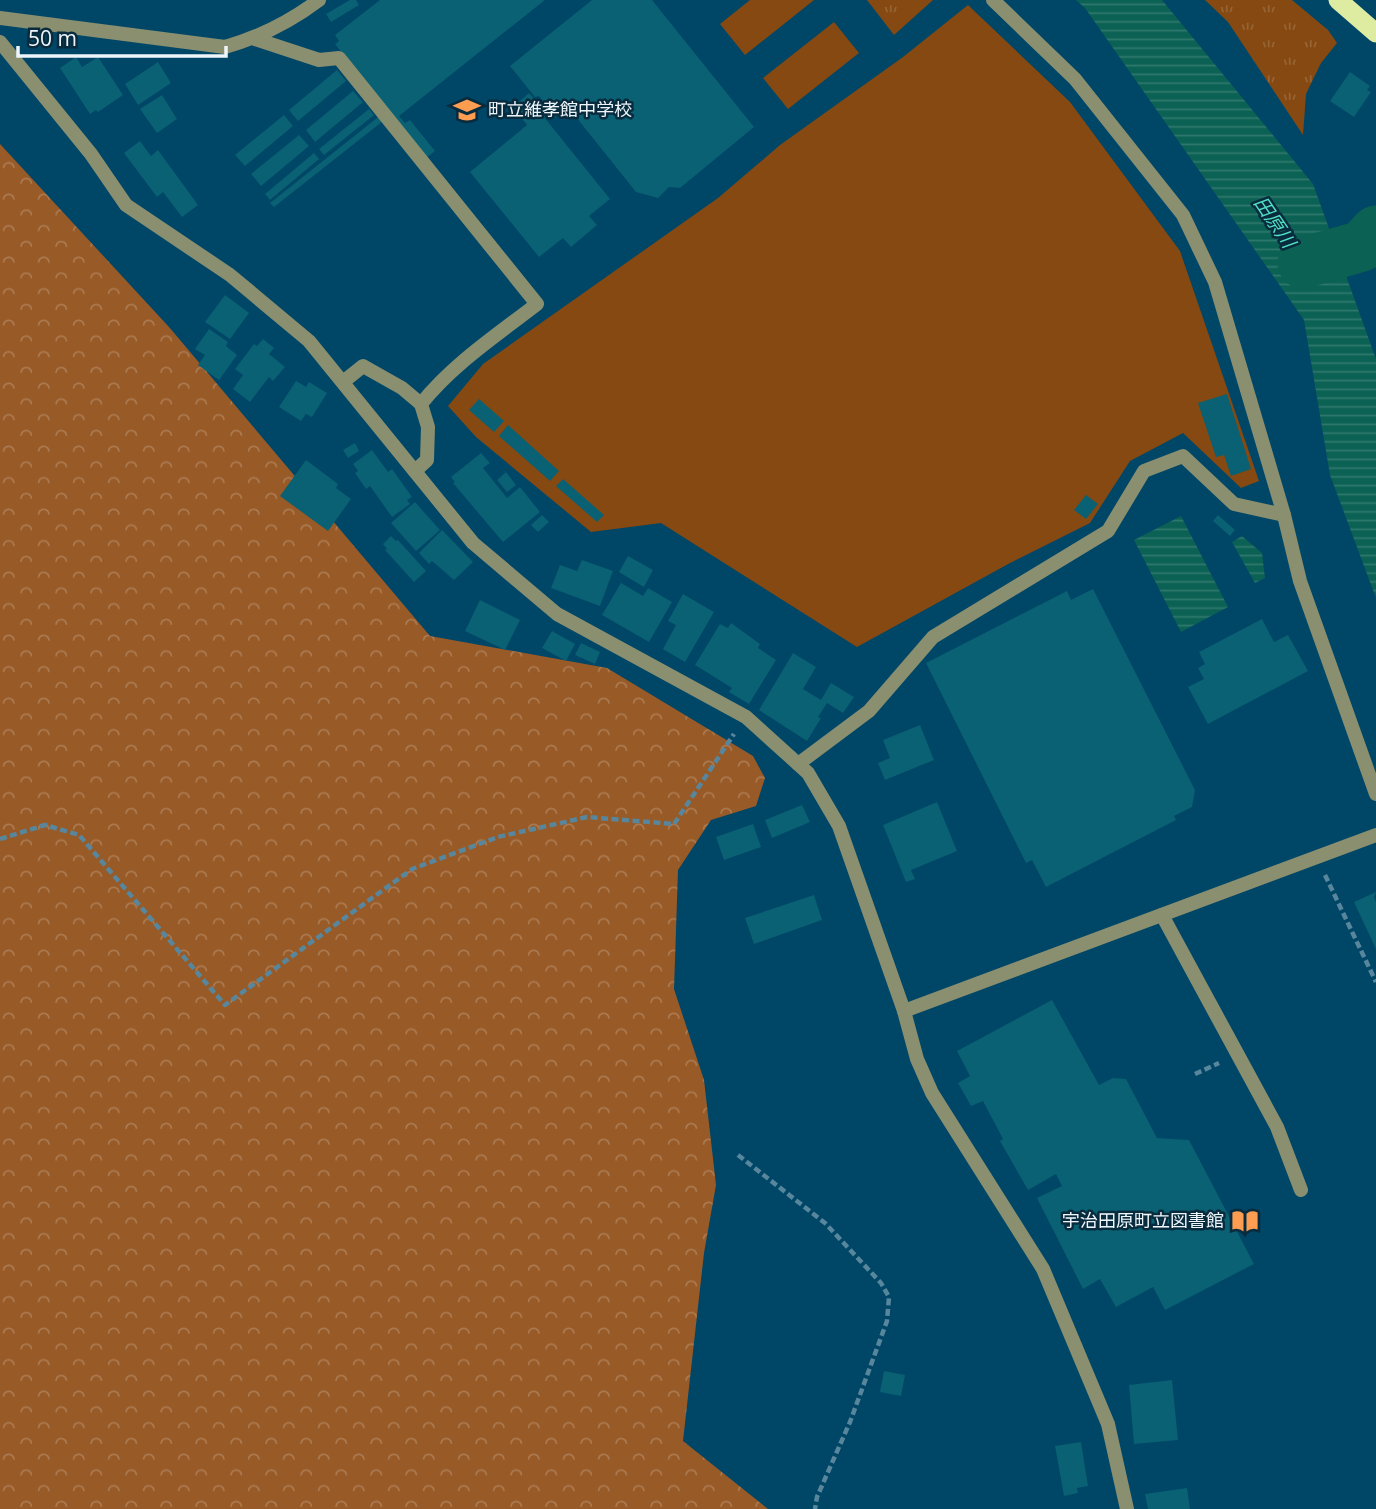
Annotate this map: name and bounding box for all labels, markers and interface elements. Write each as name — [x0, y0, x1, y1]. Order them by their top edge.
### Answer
scale bar — [18, 14, 226, 58]
text: 50 m — [28, 24, 77, 52]
school or university icon: 町立維孝館中学校 — [452, 95, 482, 125]
place label: 町立維孝館中学校 — [488, 97, 632, 121]
water label: 田原川 — [1248, 191, 1303, 255]
library icon: 宇治田原町立図書館 — [1230, 1206, 1260, 1236]
place label: 宇治田原町立図書館 — [1062, 1208, 1224, 1232]

